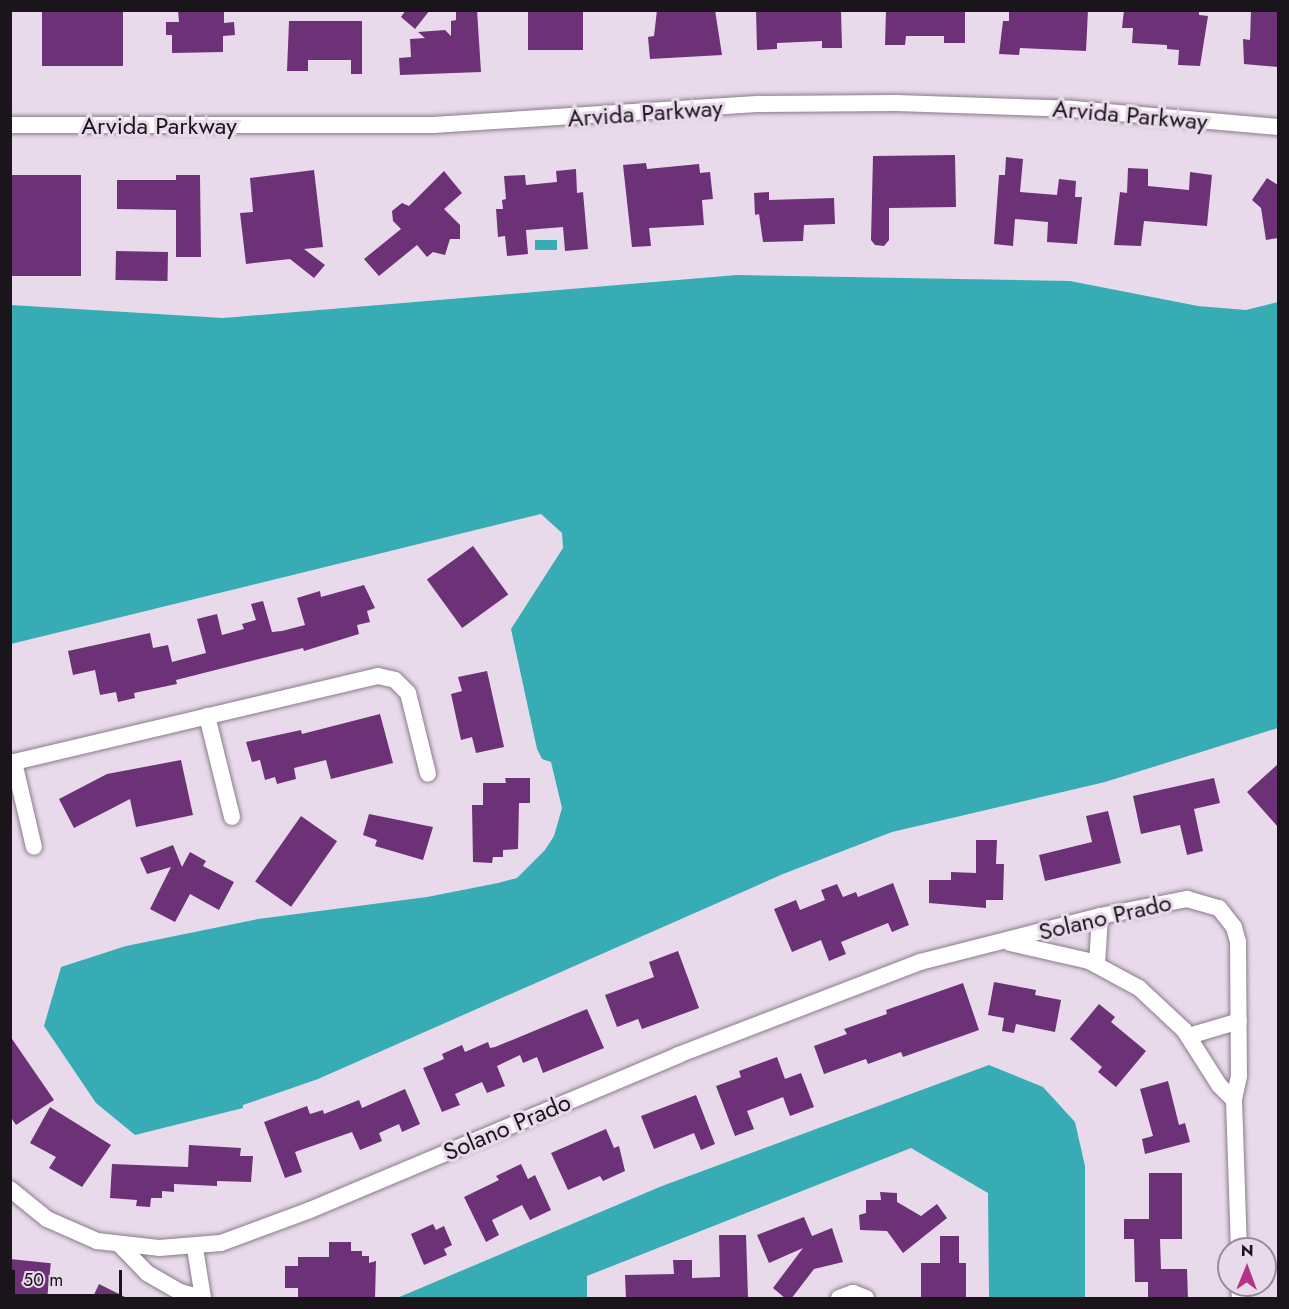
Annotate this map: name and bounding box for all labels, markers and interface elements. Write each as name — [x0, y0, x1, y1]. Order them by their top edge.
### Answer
street label: Arvida Parkway — [566, 93, 724, 133]
street label: Arvida Parkway — [1051, 94, 1209, 136]
street label: Arvida Parkway — [81, 112, 237, 140]
street label: Solano Prado — [1036, 888, 1174, 946]
street label: Solano Prado — [439, 1087, 575, 1167]
north arrow — [1217, 1237, 1277, 1297]
text: N — [1241, 1239, 1254, 1262]
scale bar — [15, 1258, 124, 1296]
text: 50 m — [23, 1267, 63, 1293]

